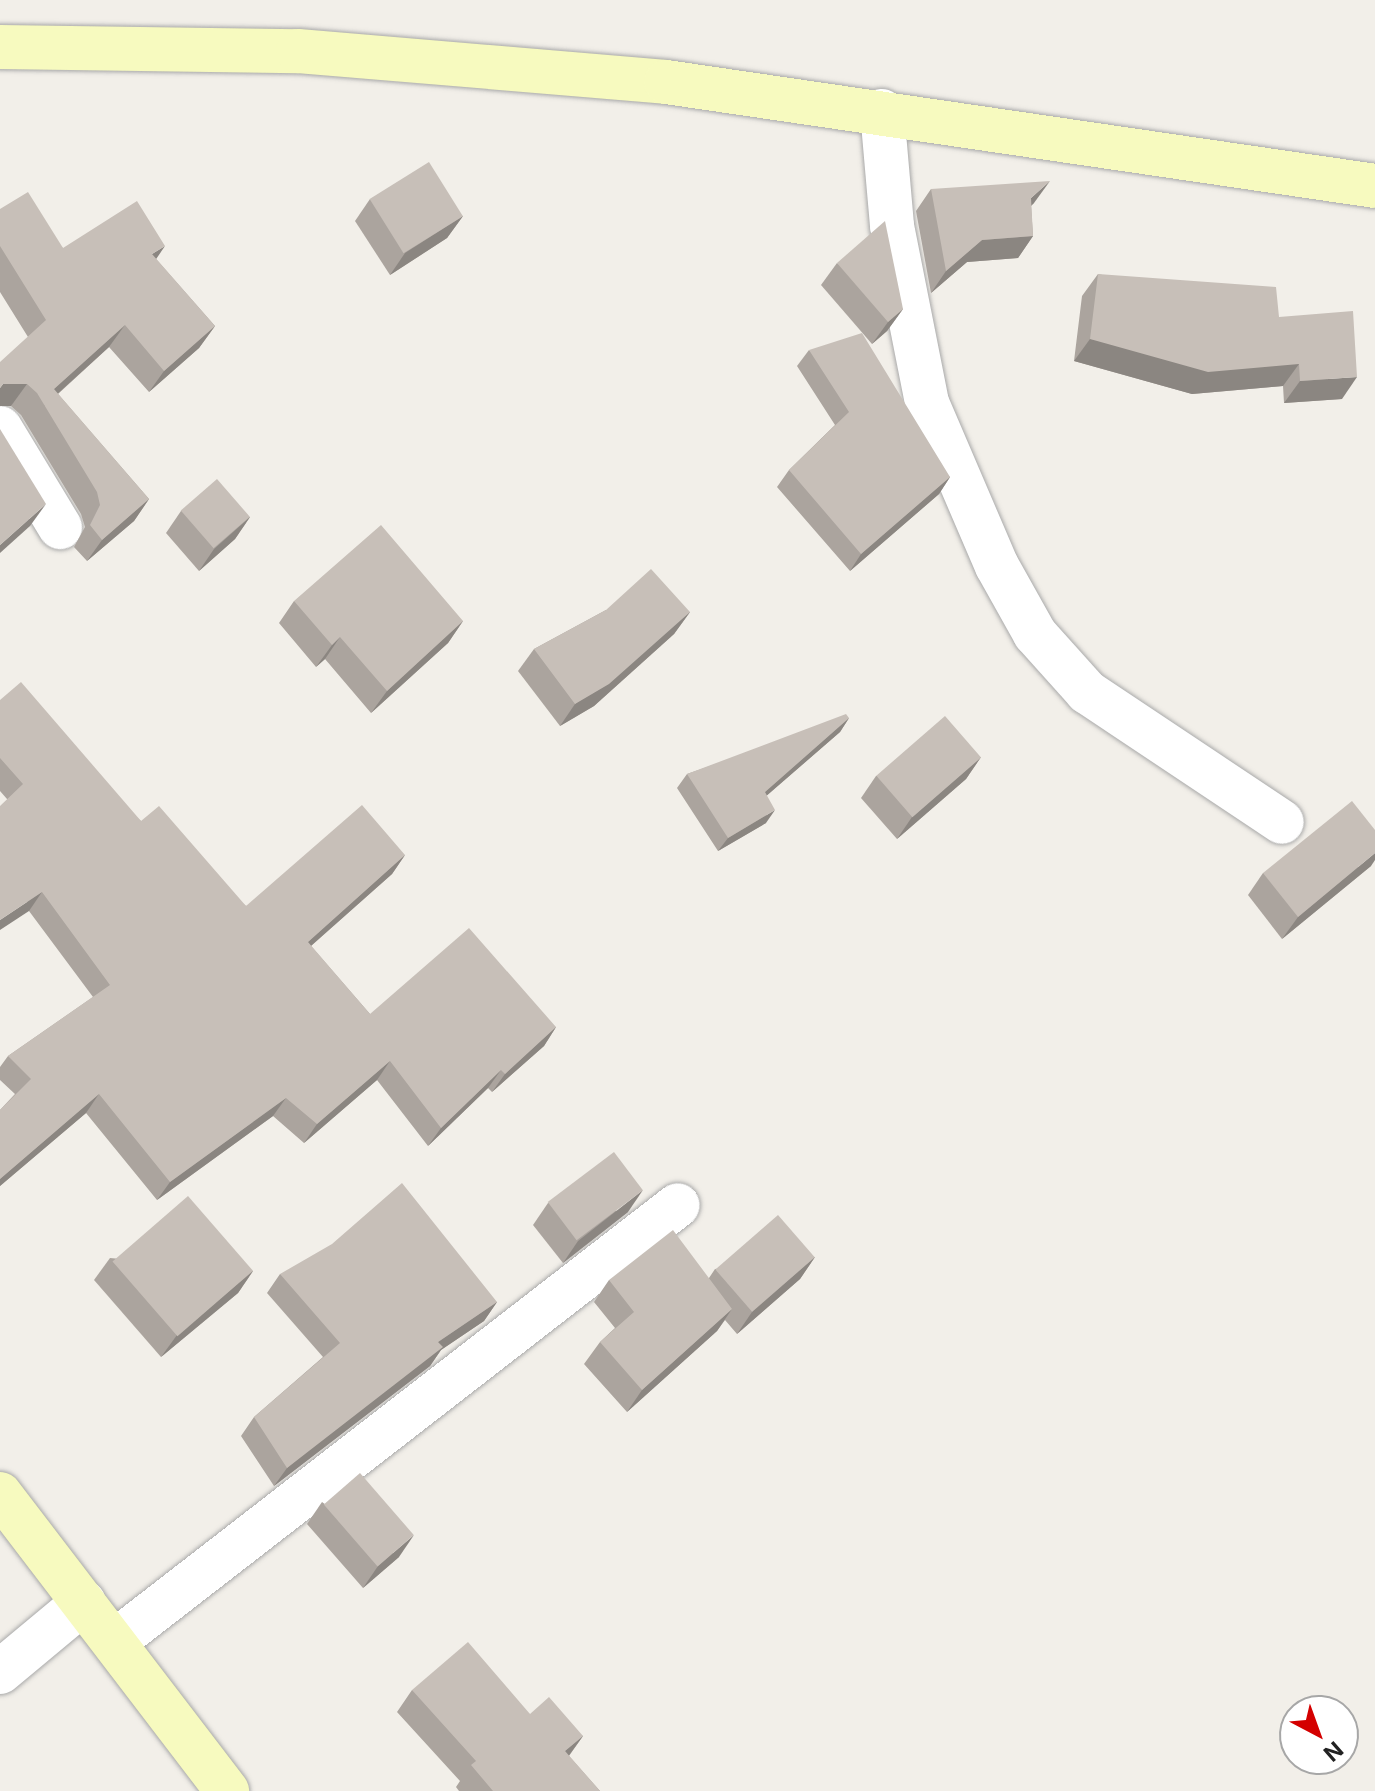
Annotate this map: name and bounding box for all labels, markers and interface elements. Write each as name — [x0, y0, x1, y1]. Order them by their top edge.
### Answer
north arrow — [1279, 1695, 1359, 1775]
text: N — [1319, 1736, 1348, 1767]

